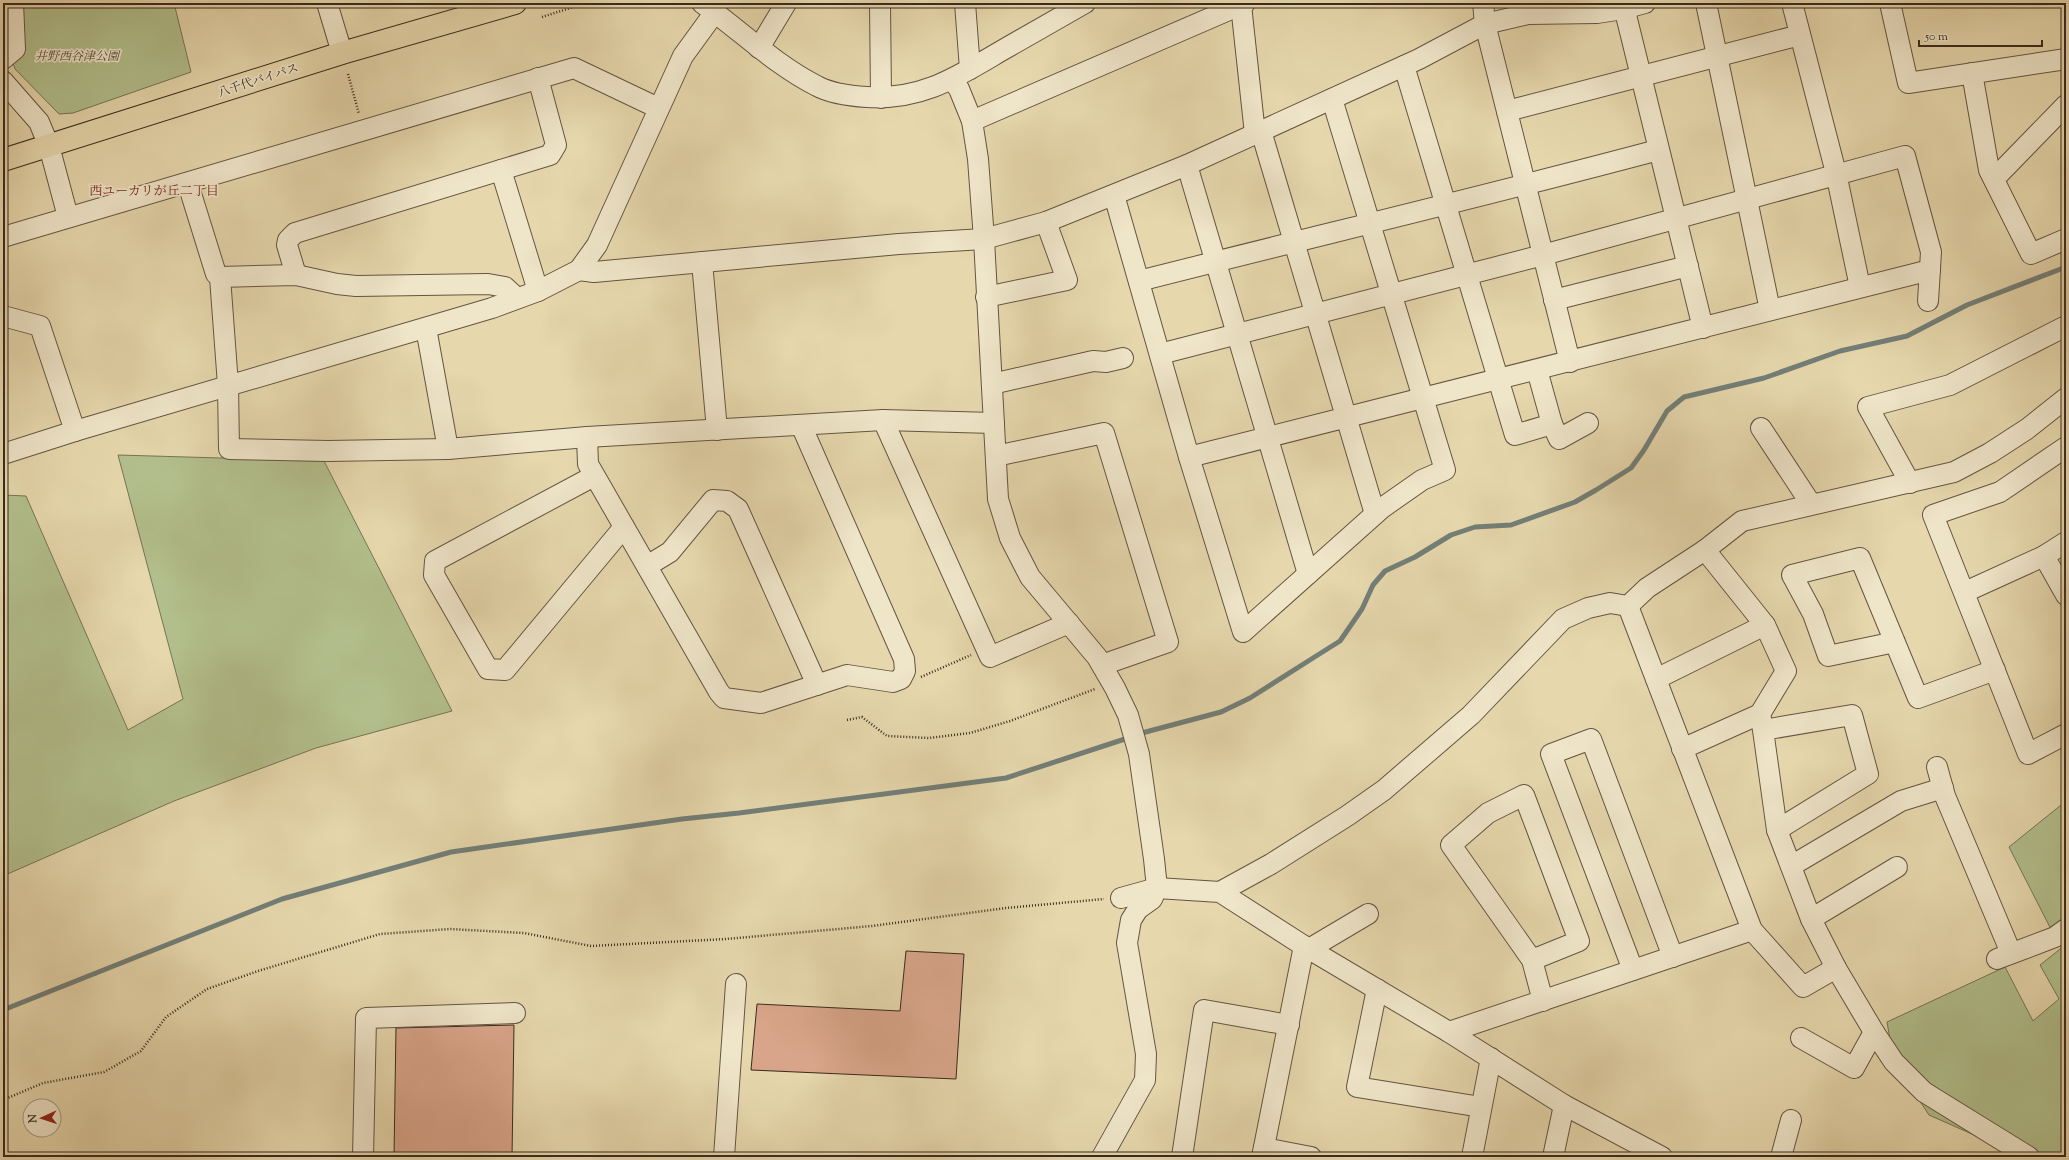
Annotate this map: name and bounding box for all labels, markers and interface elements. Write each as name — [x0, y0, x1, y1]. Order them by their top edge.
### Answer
scale bar — [1919, 22, 2042, 48]
text: 50 m — [1924, 28, 1948, 46]
park label: 井野西谷津公園 — [35, 48, 121, 66]
street label: 八千代バイパス — [216, 59, 301, 102]
district label: 西ユーカリが丘二丁目 — [89, 183, 219, 201]
north arrow — [22, 1098, 62, 1138]
text: N — [25, 1113, 41, 1124]

